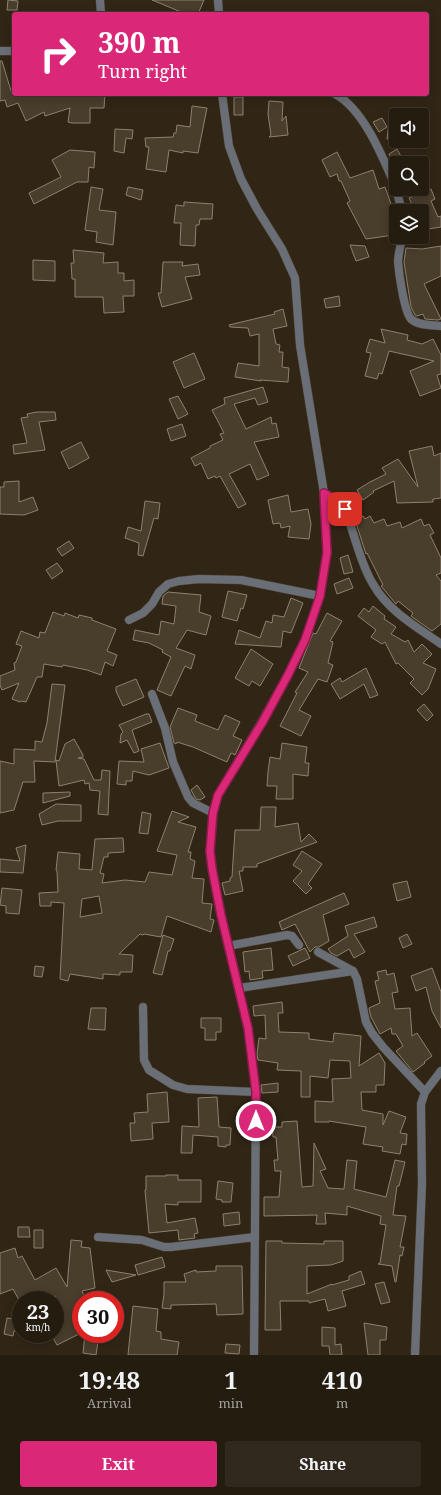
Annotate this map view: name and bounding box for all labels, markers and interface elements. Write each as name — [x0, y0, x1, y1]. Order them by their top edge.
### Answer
text: 390 m — [98, 23, 180, 61]
icon: right — [32, 28, 84, 80]
text: Turn right — [98, 59, 187, 83]
map controls — [389, 108, 429, 244]
button: sound — [389, 108, 429, 148]
button: search — [389, 156, 429, 196]
button: layers — [389, 204, 429, 244]
pin — [328, 492, 362, 526]
icon: arrive — [334, 498, 356, 520]
position arrow — [235, 1100, 277, 1142]
speed limit sign: 30 — [72, 1291, 124, 1343]
text: 23 — [27, 1298, 49, 1325]
text: km/h — [26, 1320, 50, 1334]
text: 19:48 — [78, 1363, 140, 1396]
text: 1 — [224, 1363, 238, 1396]
text: 410 — [322, 1363, 362, 1396]
text: Arrival — [87, 1394, 131, 1412]
text: min — [218, 1394, 243, 1412]
text: m — [336, 1394, 348, 1412]
button: Exit — [20, 1441, 217, 1487]
button: Share — [225, 1441, 421, 1487]

